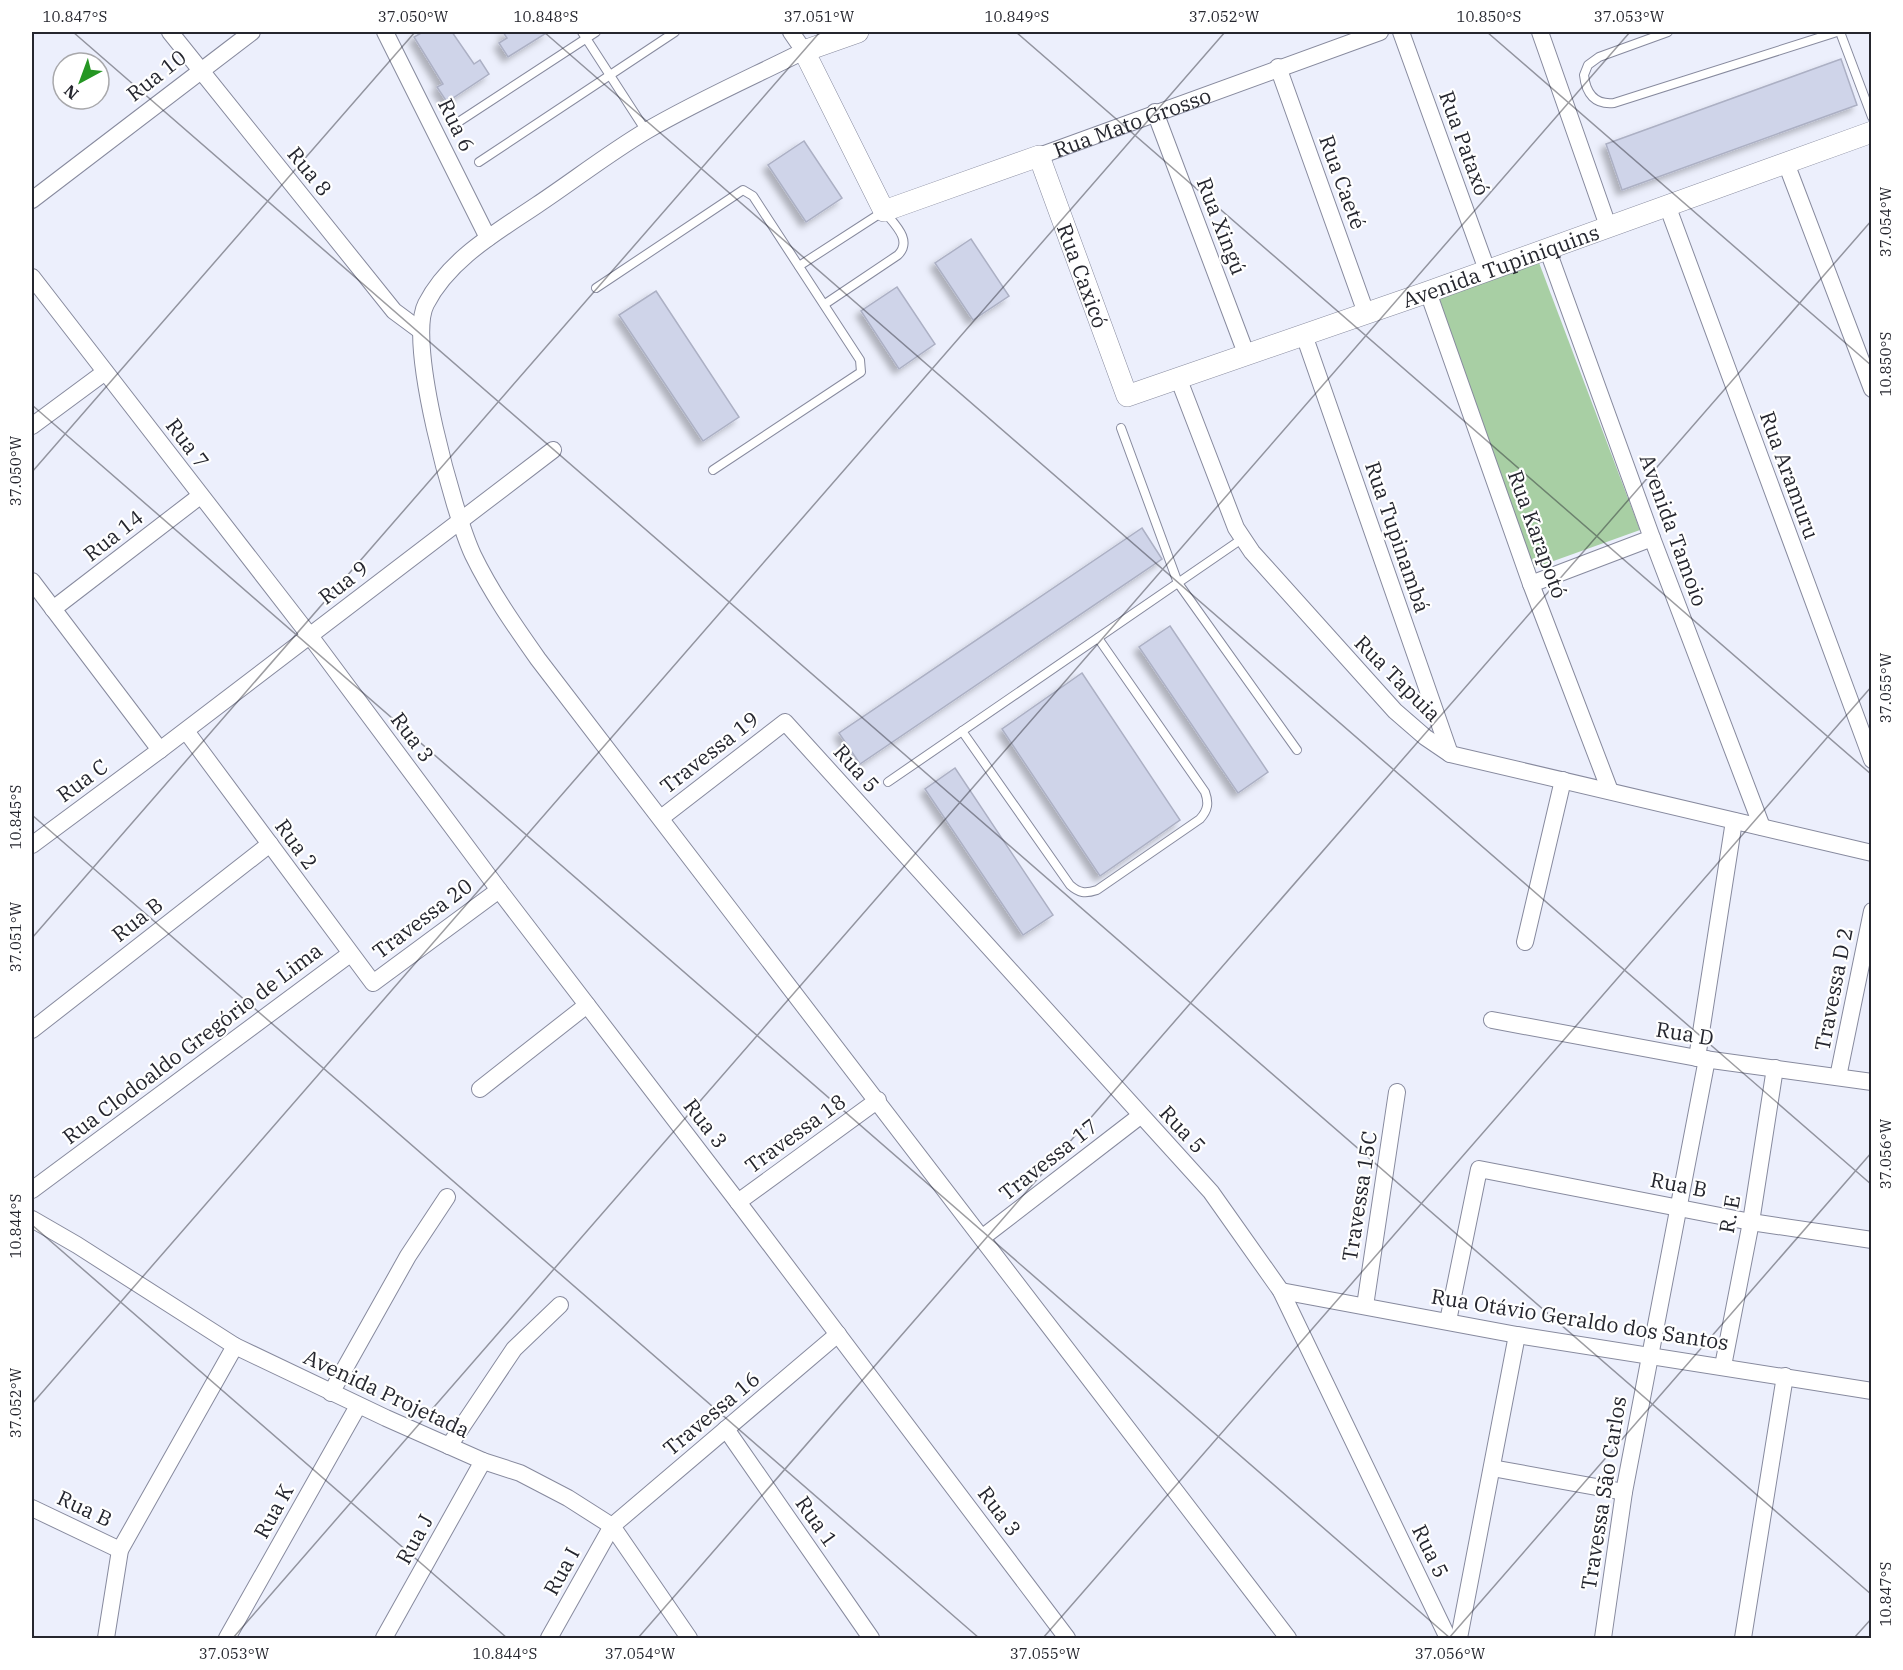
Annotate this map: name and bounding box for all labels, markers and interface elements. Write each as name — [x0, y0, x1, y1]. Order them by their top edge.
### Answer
text: 10.847°S — [43, 7, 107, 26]
text: 37.050°W — [378, 7, 449, 26]
text: 10.848°S — [514, 7, 578, 26]
text: 37.051°W — [784, 7, 855, 26]
text: 10.849°S — [985, 7, 1049, 26]
text: 37.052°W — [1189, 7, 1260, 26]
text: 10.850°S — [1457, 7, 1521, 26]
text: 37.053°W — [1594, 7, 1665, 26]
street label: Rua 10 — [120, 43, 192, 107]
north arrow — [51, 51, 111, 111]
text: N — [60, 81, 82, 104]
street label: Rua Mato Grosso — [1049, 81, 1215, 164]
street label: Rua Pataxó — [1433, 87, 1497, 199]
street label: Rua 6 — [432, 94, 482, 156]
street label: Rua Caeté — [1313, 131, 1373, 233]
street label: Rua 8 — [282, 140, 338, 202]
street label: Rua Xingú — [1191, 173, 1253, 279]
text: 37.054°W — [1876, 186, 1895, 257]
street label: Avenida Tupiniquins — [1399, 218, 1603, 314]
street label: Rua Caxicó — [1051, 220, 1115, 332]
text: 10.850°S — [1876, 332, 1895, 396]
street label: Rua Aramuru — [1754, 407, 1826, 543]
street label: Rua 7 — [160, 412, 216, 474]
text: 37.050°W — [6, 435, 25, 506]
street label: Avenida Tamoio — [1633, 450, 1715, 610]
street label: Rua Tupinambá — [1359, 458, 1437, 616]
street label: Rua Karapotó — [1502, 466, 1574, 602]
street label: Rua 14 — [77, 503, 149, 567]
street label: Rua 9 — [312, 554, 374, 610]
street label: Rua Tapuia — [1349, 629, 1447, 727]
text: 37.055°W — [1876, 652, 1895, 723]
street label: Travessa 19 — [654, 705, 764, 799]
street label: Rua 3 — [385, 706, 441, 768]
street label: Rua 5 — [828, 738, 886, 798]
street label: Rua C — [51, 752, 113, 808]
text: 10.845°S — [6, 785, 25, 849]
street label: Rua 2 — [269, 813, 325, 875]
street label: Travessa 20 — [366, 871, 478, 965]
street label: Rua B — [106, 890, 168, 948]
text: 37.051°W — [6, 901, 25, 972]
street label: Travessa D 2 — [1807, 925, 1859, 1053]
street label: Rua Clodoaldo Gregório de Lima — [56, 936, 328, 1150]
street label: Rua D — [1654, 1015, 1716, 1051]
street label: Travessa 18 — [739, 1087, 851, 1179]
street label: Rua 3 — [678, 1092, 734, 1154]
street label: Rua 5 — [1154, 1099, 1212, 1159]
street label: Travessa 17 — [993, 1112, 1103, 1206]
text: 37.056°W — [1876, 1118, 1895, 1189]
street label: Travessa 15C — [1335, 1129, 1383, 1263]
street label: Rua B — [1648, 1165, 1710, 1203]
street label: R. E — [1712, 1193, 1746, 1235]
text: 10.844°S — [6, 1194, 25, 1258]
street label: Rua Otávio Geraldo dos Santos — [1429, 1282, 1731, 1356]
street label: Avenida Projetada — [299, 1342, 475, 1444]
street label: Travessa 16 — [657, 1364, 765, 1462]
text: 37.052°W — [6, 1367, 25, 1438]
street label: Travessa São Carlos — [1574, 1394, 1632, 1592]
street label: Rua K — [247, 1479, 299, 1543]
street label: Rua 3 — [972, 1480, 1028, 1542]
street label: Rua B — [53, 1483, 117, 1533]
street label: Rua 1 — [789, 1490, 845, 1552]
street label: Rua J — [389, 1509, 439, 1569]
street label: Rua 5 — [1406, 1520, 1456, 1582]
street label: Rua I — [536, 1542, 586, 1600]
text: 10.847°S — [1876, 1562, 1895, 1626]
text: 37.053°W — [199, 1644, 270, 1663]
text: 10.844°S — [473, 1644, 537, 1663]
text: 37.054°W — [605, 1644, 676, 1663]
text: 37.055°W — [1010, 1644, 1081, 1663]
text: 37.056°W — [1415, 1644, 1486, 1663]

